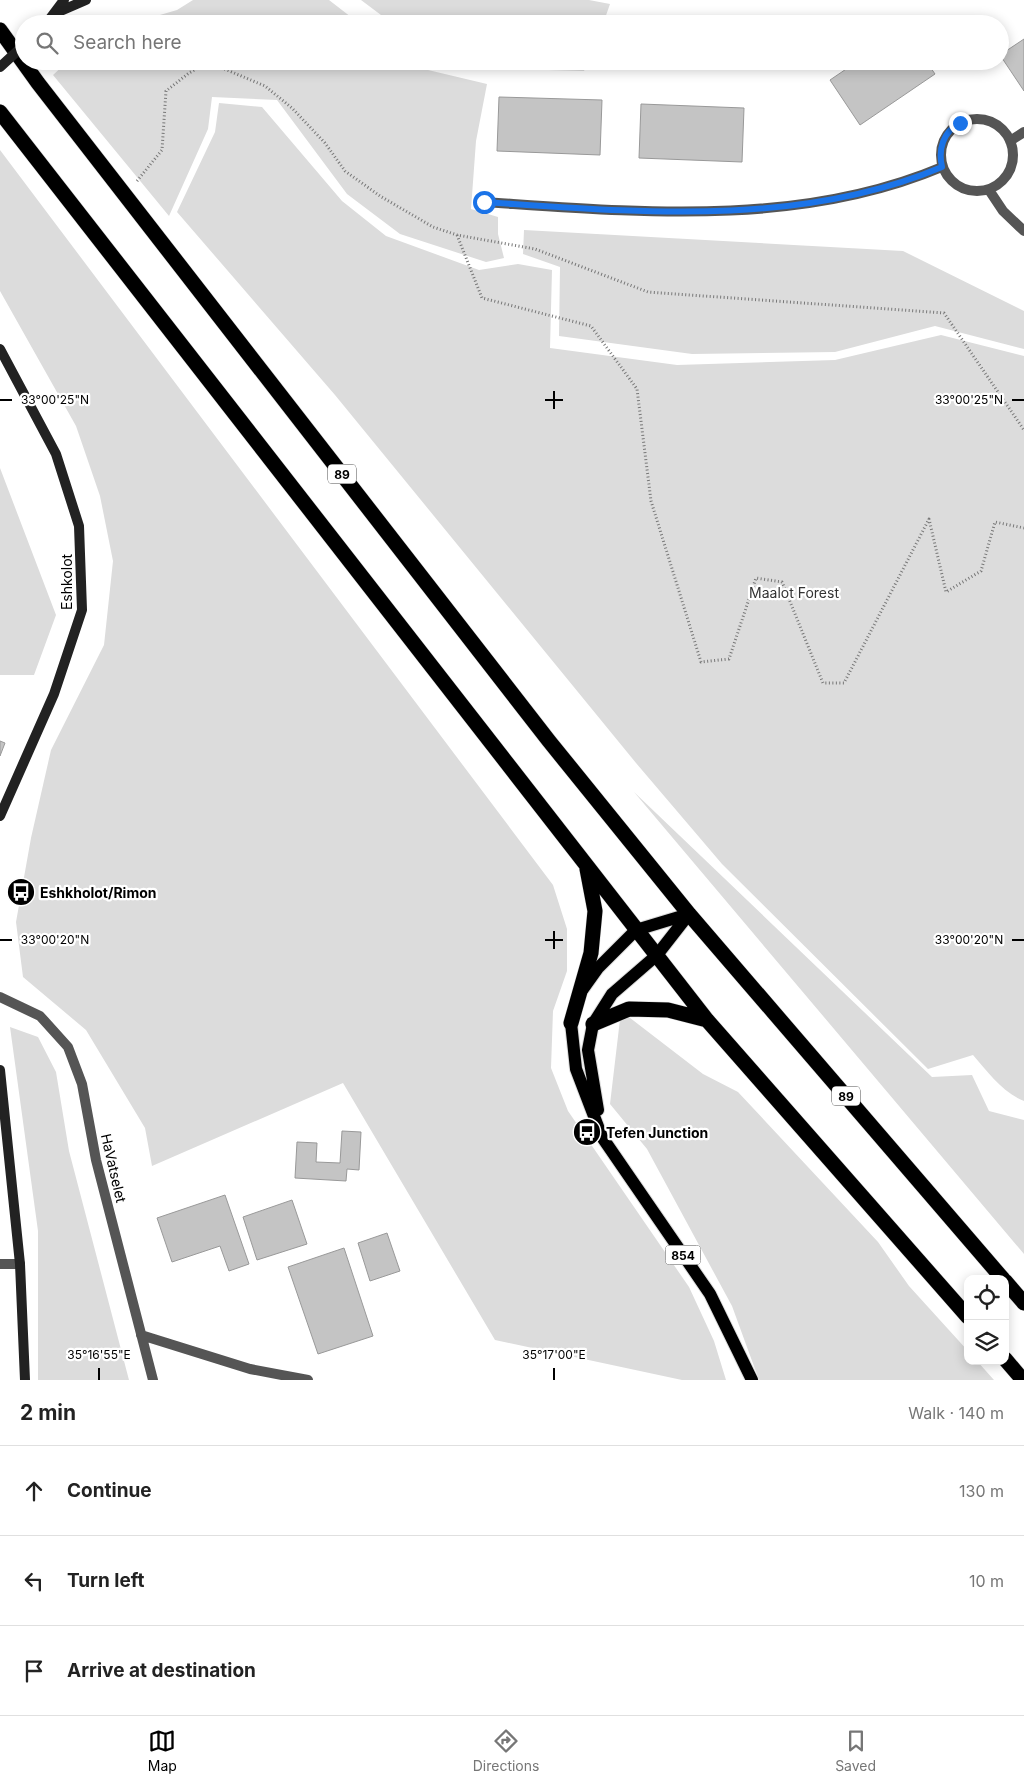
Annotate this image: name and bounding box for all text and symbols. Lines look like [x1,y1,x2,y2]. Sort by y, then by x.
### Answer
search box [15,15,1009,70]
icon: search [33,29,61,57]
text: Search here [73,31,182,54]
route end [949,112,972,135]
route start [473,191,496,214]
text: 33°00'25"N [21,392,89,407]
text: 33°00'25"N [935,392,1003,407]
road number: 89 [328,464,356,484]
street label: Eshkolot [58,553,75,610]
park label: Maalot Forest [749,584,839,601]
bus stop icon: Eshkholot/Rimon [6,877,36,907]
place label: Eshkholot/Rimon [40,884,157,901]
text: 33°00'20"N [21,932,89,947]
text: 33°00'20"N [935,932,1003,947]
road number: 89 [832,1086,860,1106]
bus stop icon: Tefen Junction [572,1117,602,1147]
place label: Tefen Junction [606,1124,708,1141]
street label: HaVatselet [98,1132,130,1205]
road number: 854 [666,1246,700,1264]
map controls [964,1275,1009,1365]
button: locate [964,1275,1009,1320]
button: layers [964,1320,1009,1365]
text: 35°16'55"E [67,1347,131,1362]
text: 35°17'00"E [522,1347,586,1362]
text: 2 min [20,1400,76,1425]
text: Walk · 140 m [908,1403,1004,1423]
icon: ahead [20,1477,48,1505]
text: Continue [67,1479,152,1502]
text: 130 m [959,1481,1004,1501]
icon: left [20,1567,48,1595]
text: Turn left [67,1569,145,1592]
text: 10 m [969,1571,1004,1591]
icon: arrive [20,1657,48,1685]
text: Arrive at destination [67,1659,256,1682]
tab: Map [148,1727,177,1774]
tab: Directions [473,1727,539,1774]
tab: Saved [835,1727,876,1774]

